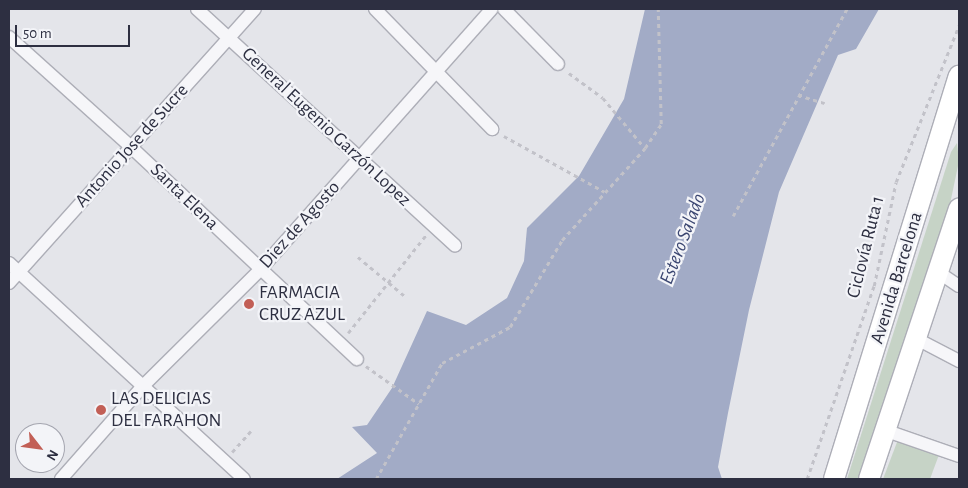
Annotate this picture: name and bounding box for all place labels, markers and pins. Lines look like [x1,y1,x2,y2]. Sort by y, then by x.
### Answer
place label: FARMACIA CRUZ AZUL [259,282,345,326]
marker: FARMACIA CRUZ AZUL [243,298,255,310]
place label: LAS DELICIAS DEL FARAHON [111,388,221,432]
marker: LAS DELICIAS DEL FARAHON [95,404,107,416]

